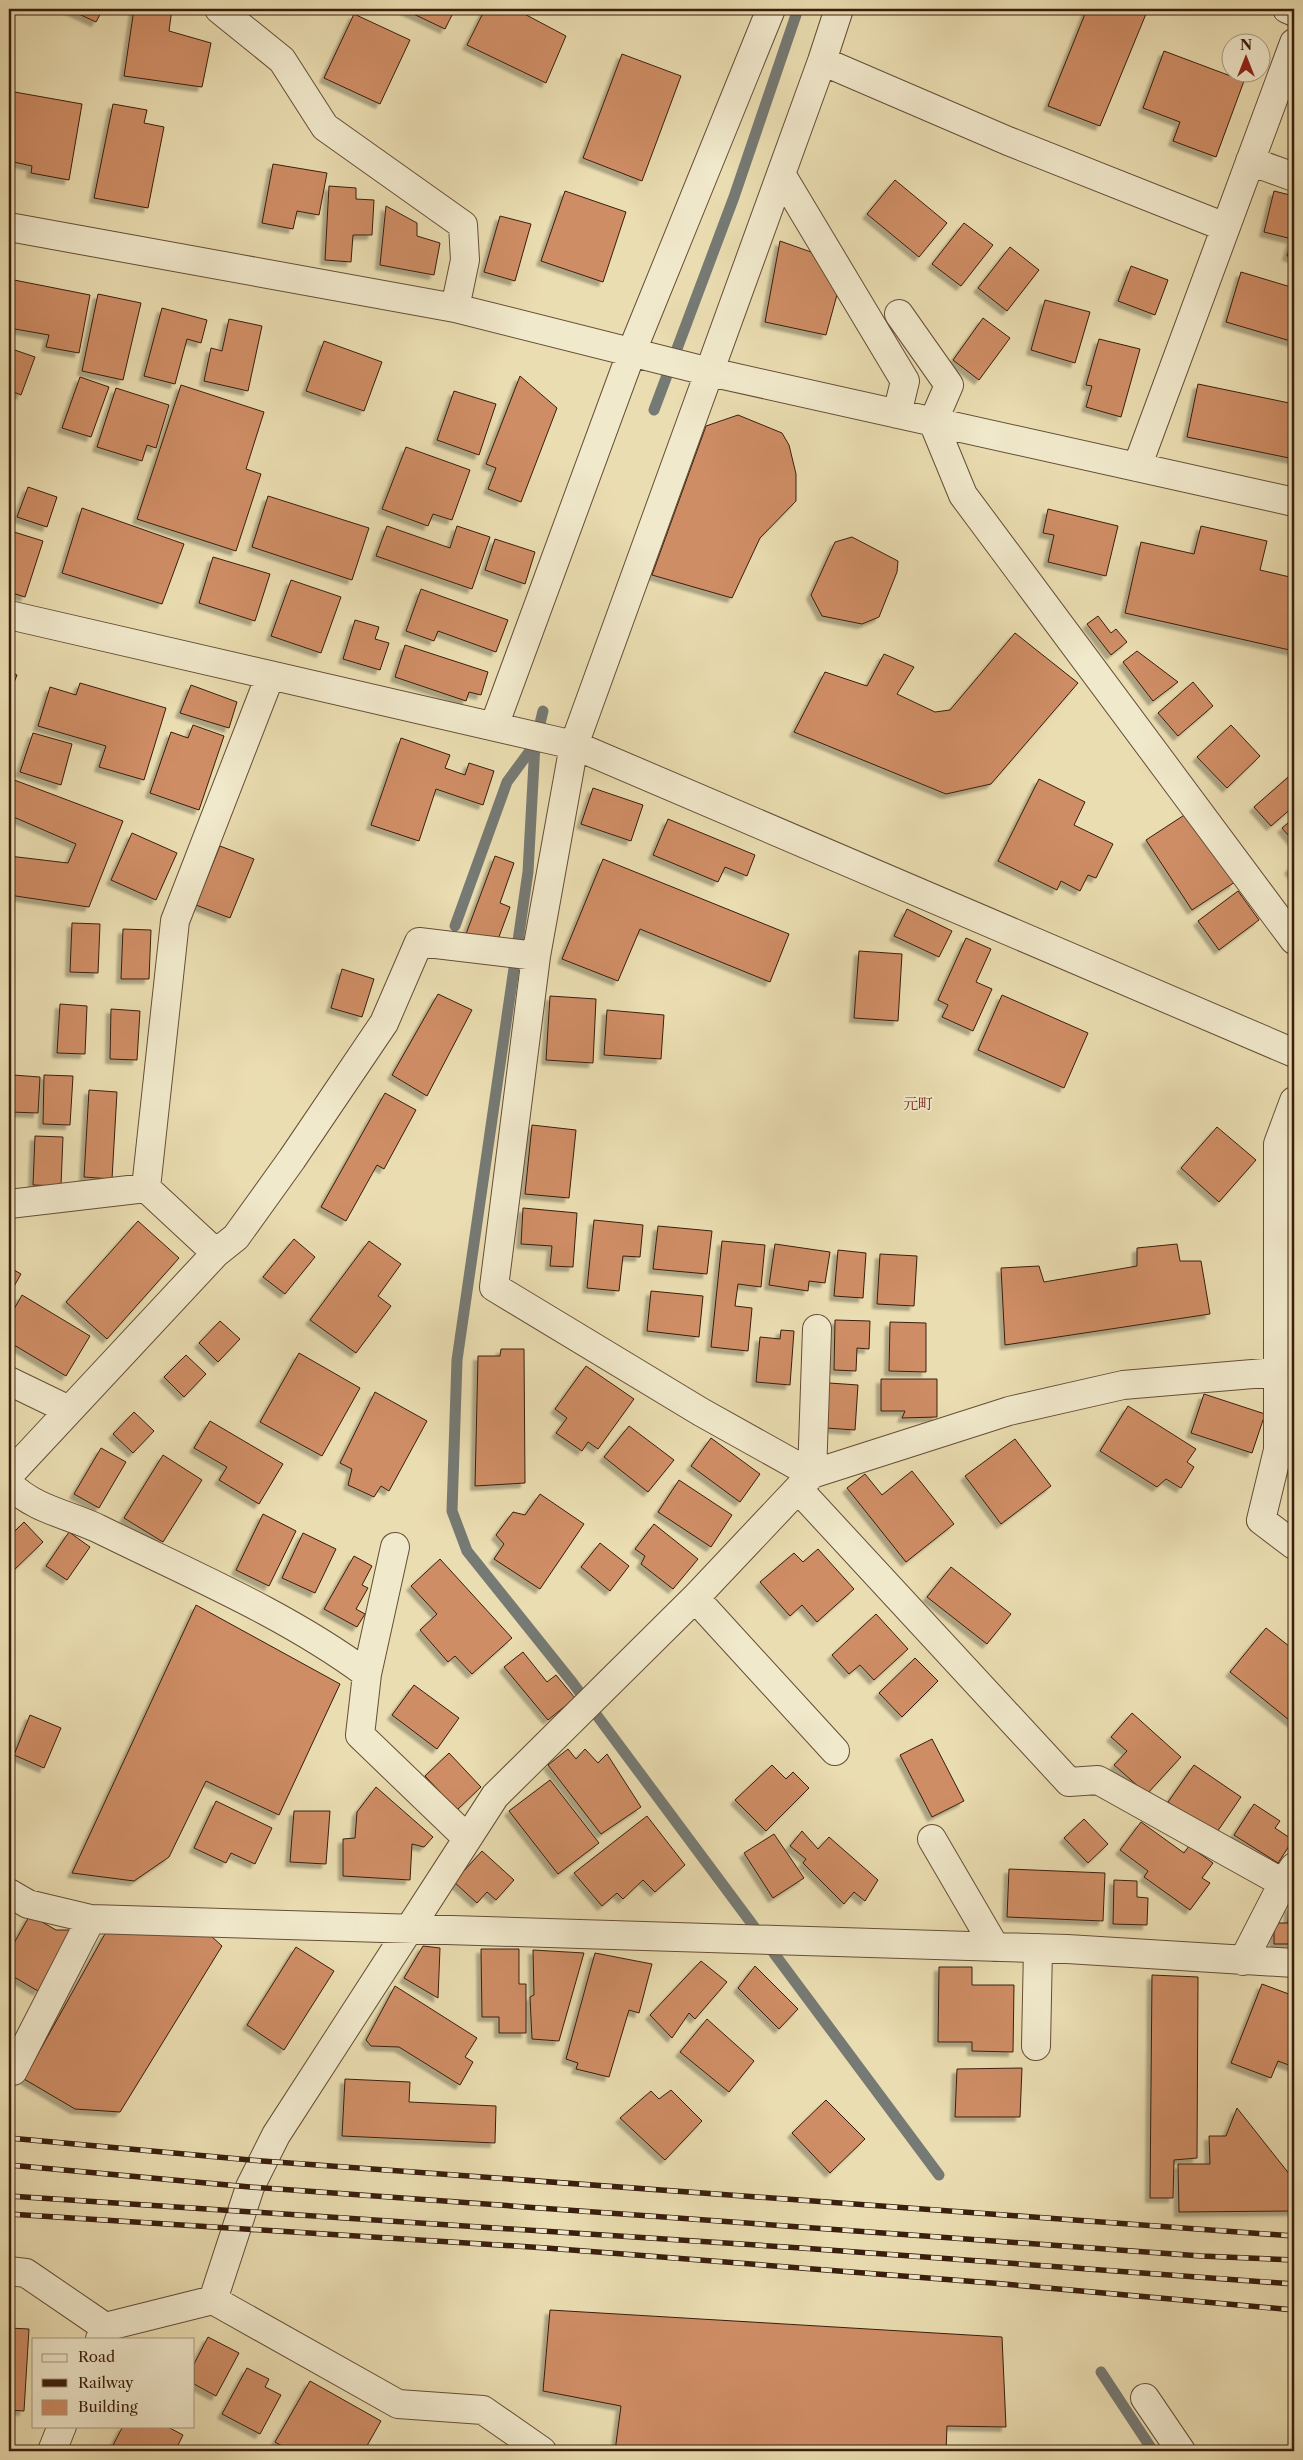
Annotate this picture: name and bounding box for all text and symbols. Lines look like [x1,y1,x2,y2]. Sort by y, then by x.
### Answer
north arrow [1220,32,1270,82]
text: N [1240,36,1252,54]
district label: 元町 [903,1094,933,1113]
legend [32,2338,195,2428]
text: Road [78,2347,115,2366]
text: Railway [78,2373,134,2392]
text: Building [78,2397,138,2416]

